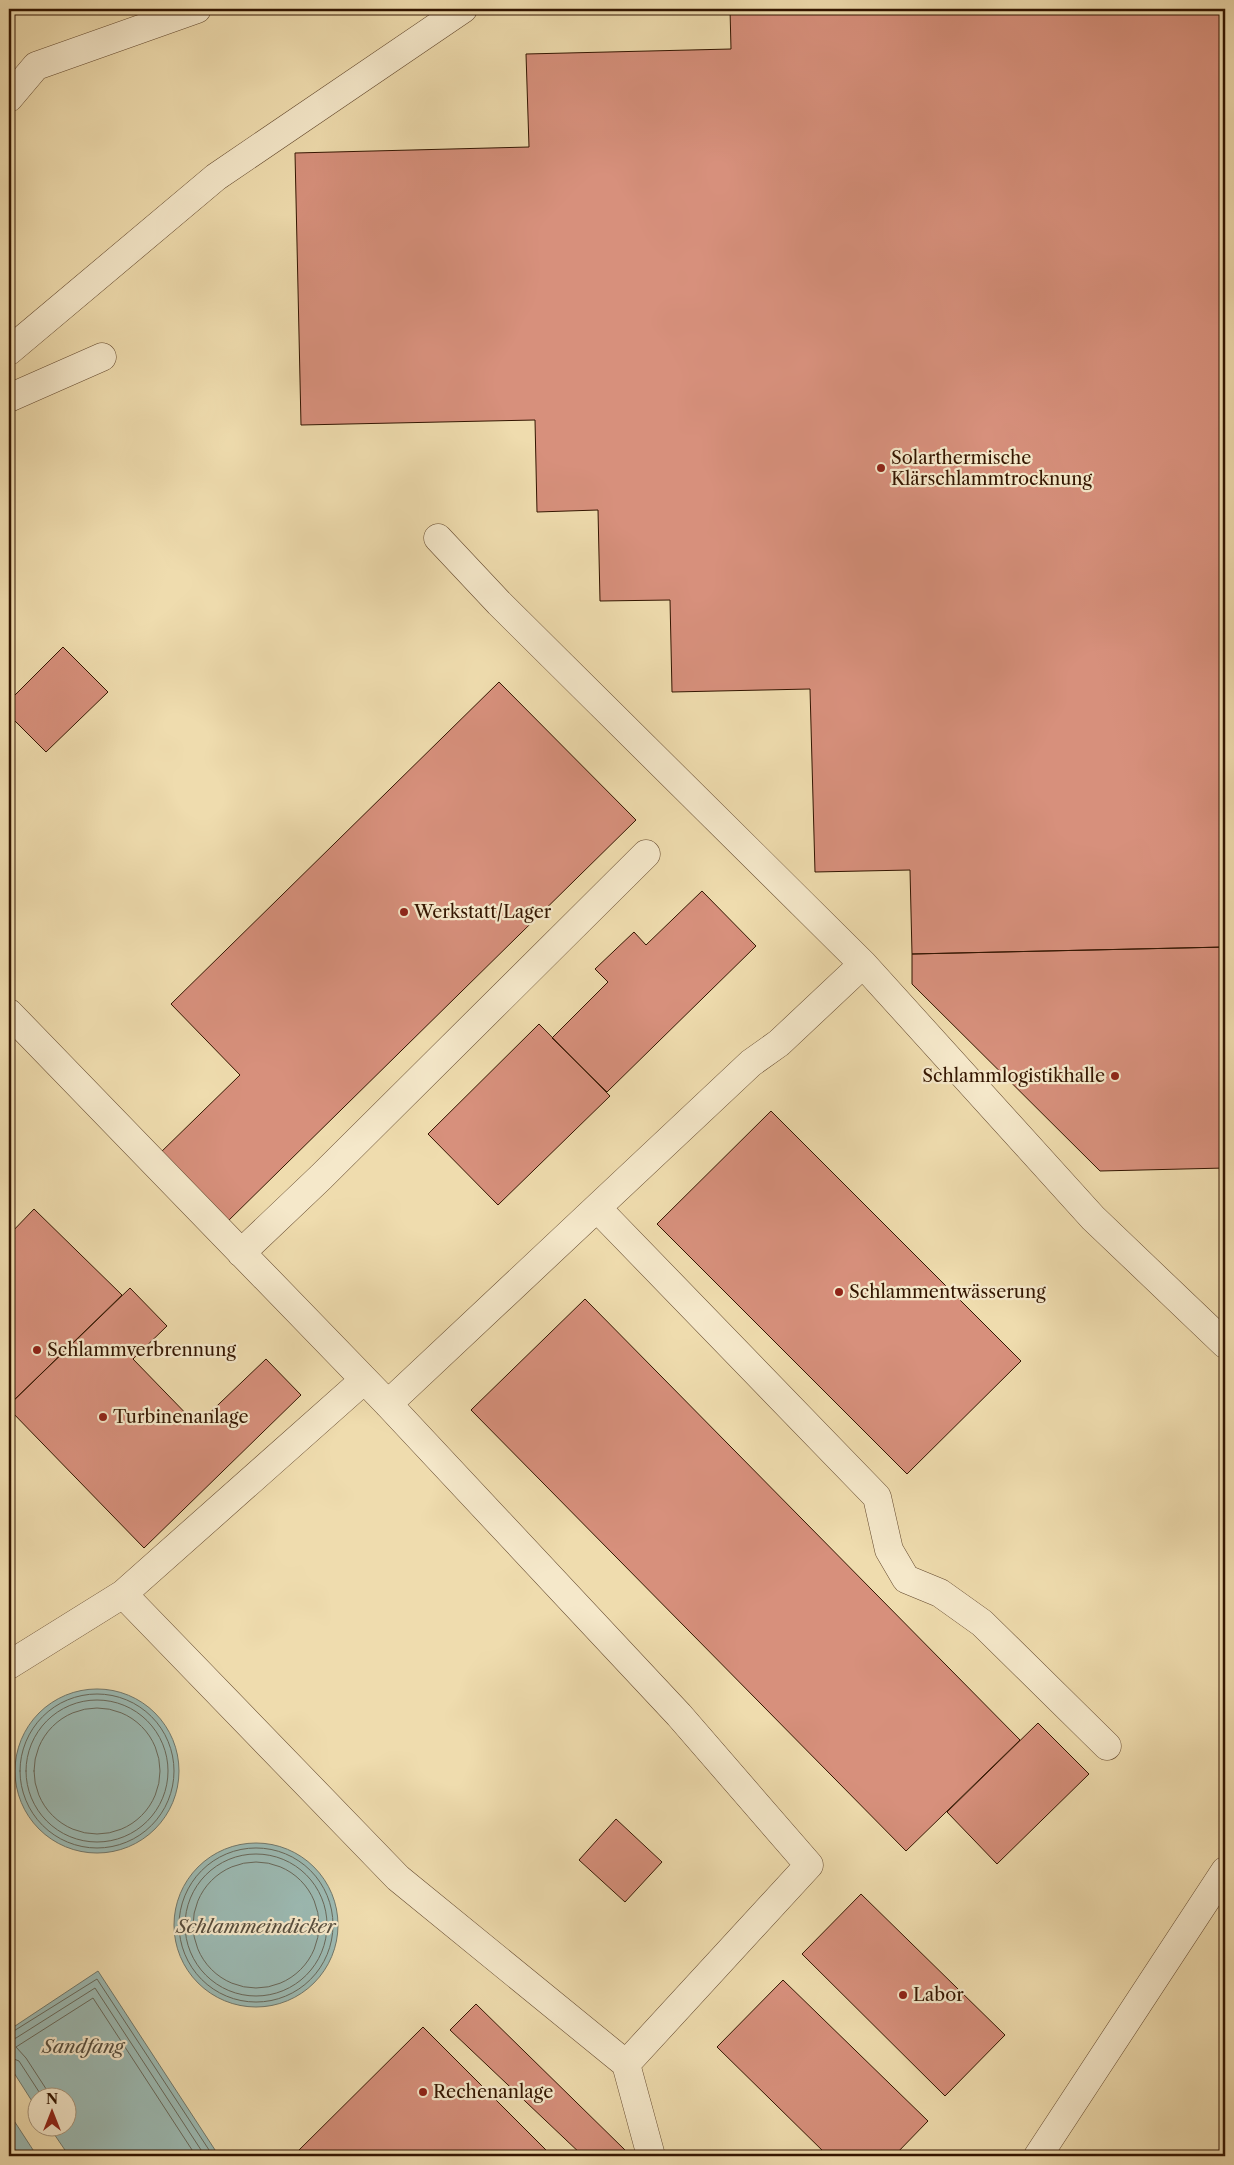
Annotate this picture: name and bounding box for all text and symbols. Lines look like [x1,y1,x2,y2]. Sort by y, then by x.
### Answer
place label: Solarthermische Klärschlammtrocknung [891,447,1093,490]
marker: Solarthermische Klärschlammtrocknung [875,462,887,474]
place label: Werkstatt/Lager [413,901,552,923]
marker: Werkstatt/Lager [398,906,410,918]
place label: Schlammlogistikhalle [922,1065,1105,1087]
marker: Schlammlogistikhalle [1109,1070,1121,1082]
place label: Schlammentwässerung [849,1281,1046,1303]
marker: Schlammentwässerung [833,1286,845,1298]
place label: Schlammverbrennung [47,1339,236,1361]
marker: Schlammverbrennung [31,1344,43,1356]
place label: Turbinenanlage [113,1406,249,1428]
marker: Turbinenanlage [97,1411,109,1423]
water label: Schlammeindicker [175,1915,337,1938]
place label: Labor [913,1984,964,2006]
marker: Labor [897,1989,909,2001]
water label: Sandfang [41,2035,126,2058]
place label: Rechenanlage [433,2081,553,2103]
marker: Rechenanlage [417,2086,429,2098]
north arrow [28,2088,78,2138]
text: N [46,2090,58,2108]

